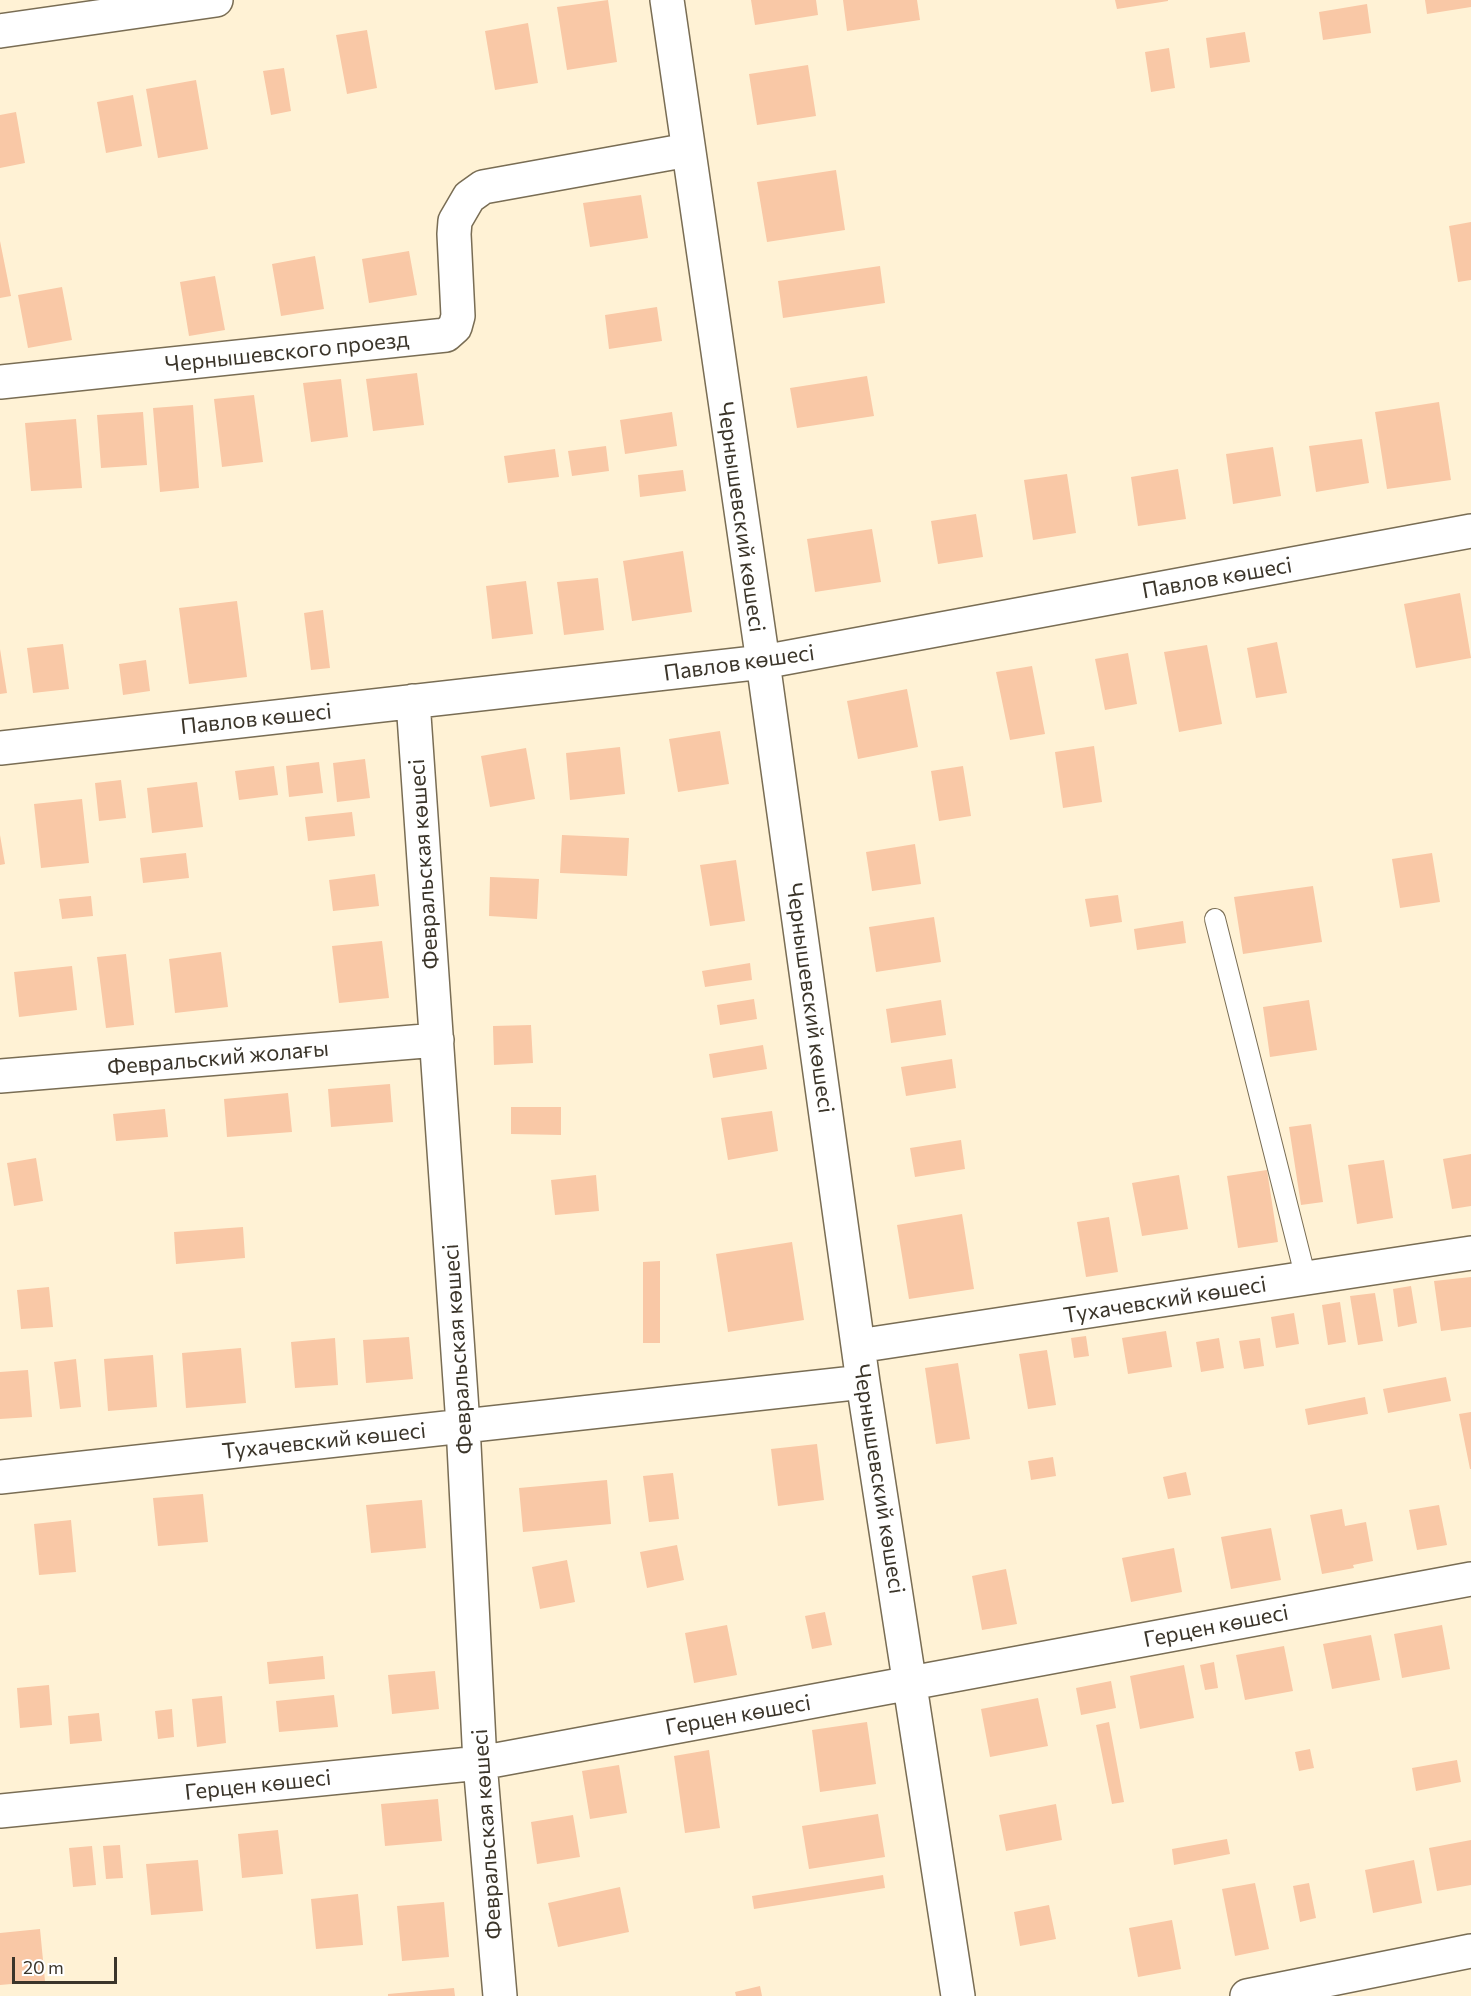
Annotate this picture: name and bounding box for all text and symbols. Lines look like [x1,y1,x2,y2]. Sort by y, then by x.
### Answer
street label: Чернышевского проезд [164,326,410,378]
street label: Чернышевский көшесі [712,400,770,634]
street label: Павлов көшесі [1140,552,1294,604]
street label: Павлов көшесі [662,639,816,687]
street label: Павлов көшесі [179,698,333,740]
street label: Февральская көшесі [403,758,445,970]
street label: Чернышевский көшесі [781,881,839,1115]
street label: Февральский жолағы [106,1035,330,1081]
street label: Февральская көшесі [437,1243,479,1455]
street label: Тухачевский көшесі [1062,1271,1268,1329]
street label: Чернышевский көшесі [848,1362,910,1596]
street label: Тухачевский көшесі [221,1417,427,1465]
street label: Герцен көшесі [1141,1599,1291,1653]
street label: Герцен көшесі [663,1689,813,1741]
street label: Февральская көшесі [466,1728,508,1940]
street label: Герцен көшесі [183,1764,333,1806]
scale bar [15,1945,120,1983]
text: 20 m [23,1956,64,1978]

